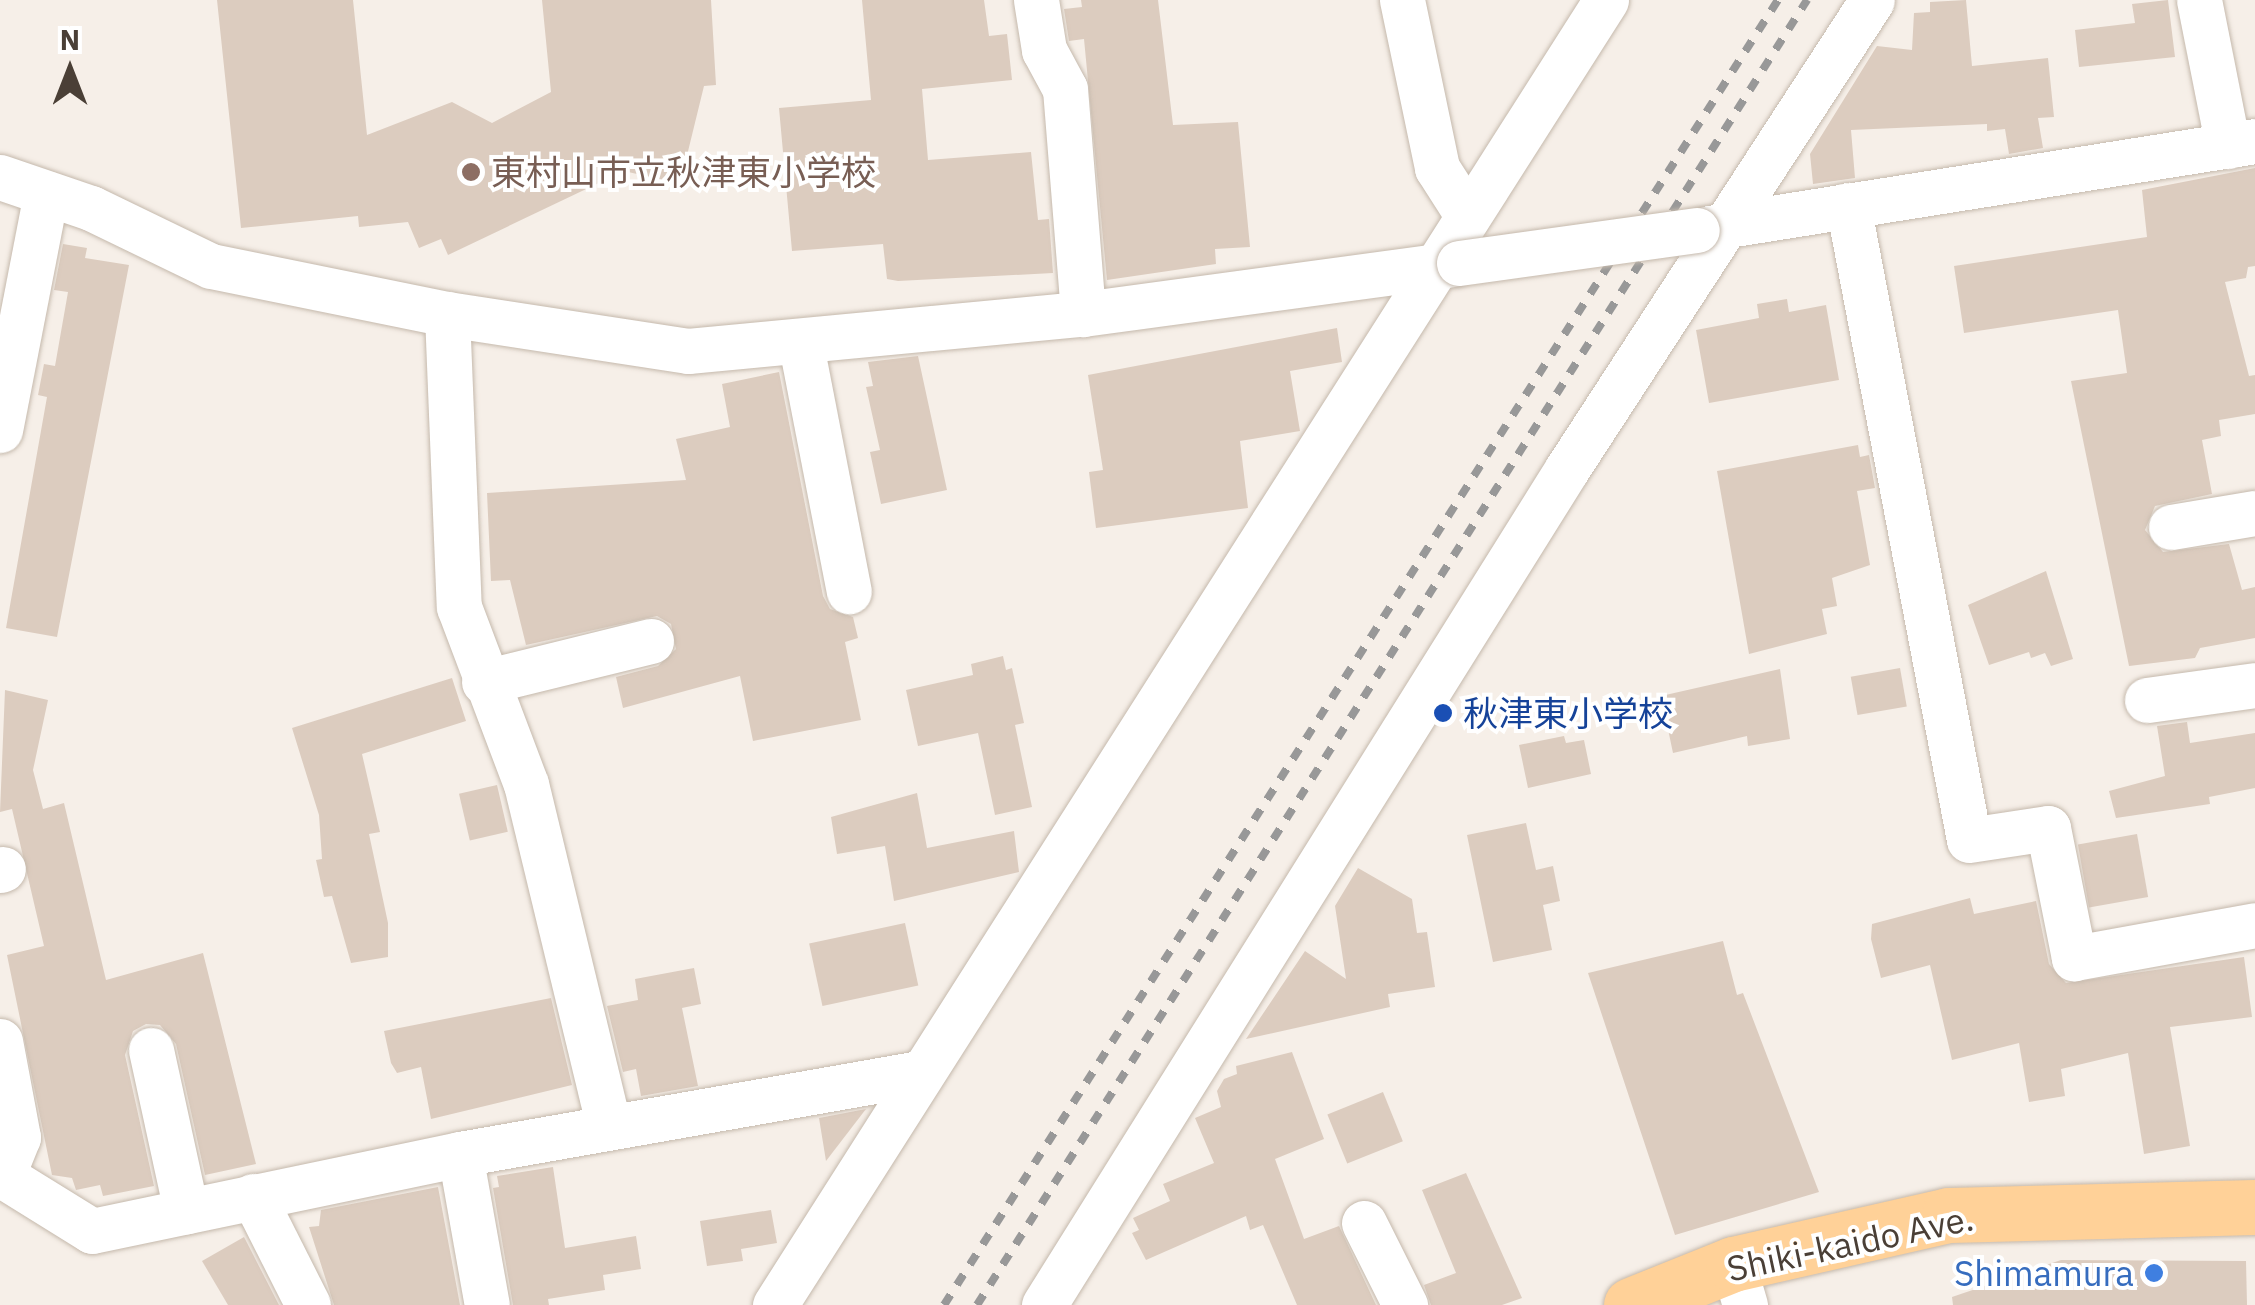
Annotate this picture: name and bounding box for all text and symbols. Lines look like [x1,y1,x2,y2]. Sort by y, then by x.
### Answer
north arrow [20,20,120,120]
text: N [60,21,80,58]
place label: 東村山市立秋津東小学校 [491,151,876,193]
marker: 東村山市立秋津東小学校 [460,161,482,183]
place label: 秋津東小学校 [1463,692,1673,734]
marker: 秋津東小学校 [1432,702,1454,724]
street label: Shiki-kaido Ave. [1723,1196,1977,1290]
place label: Shimamura [1954,1252,2134,1294]
marker: Shimamura [2143,1262,2165,1284]

